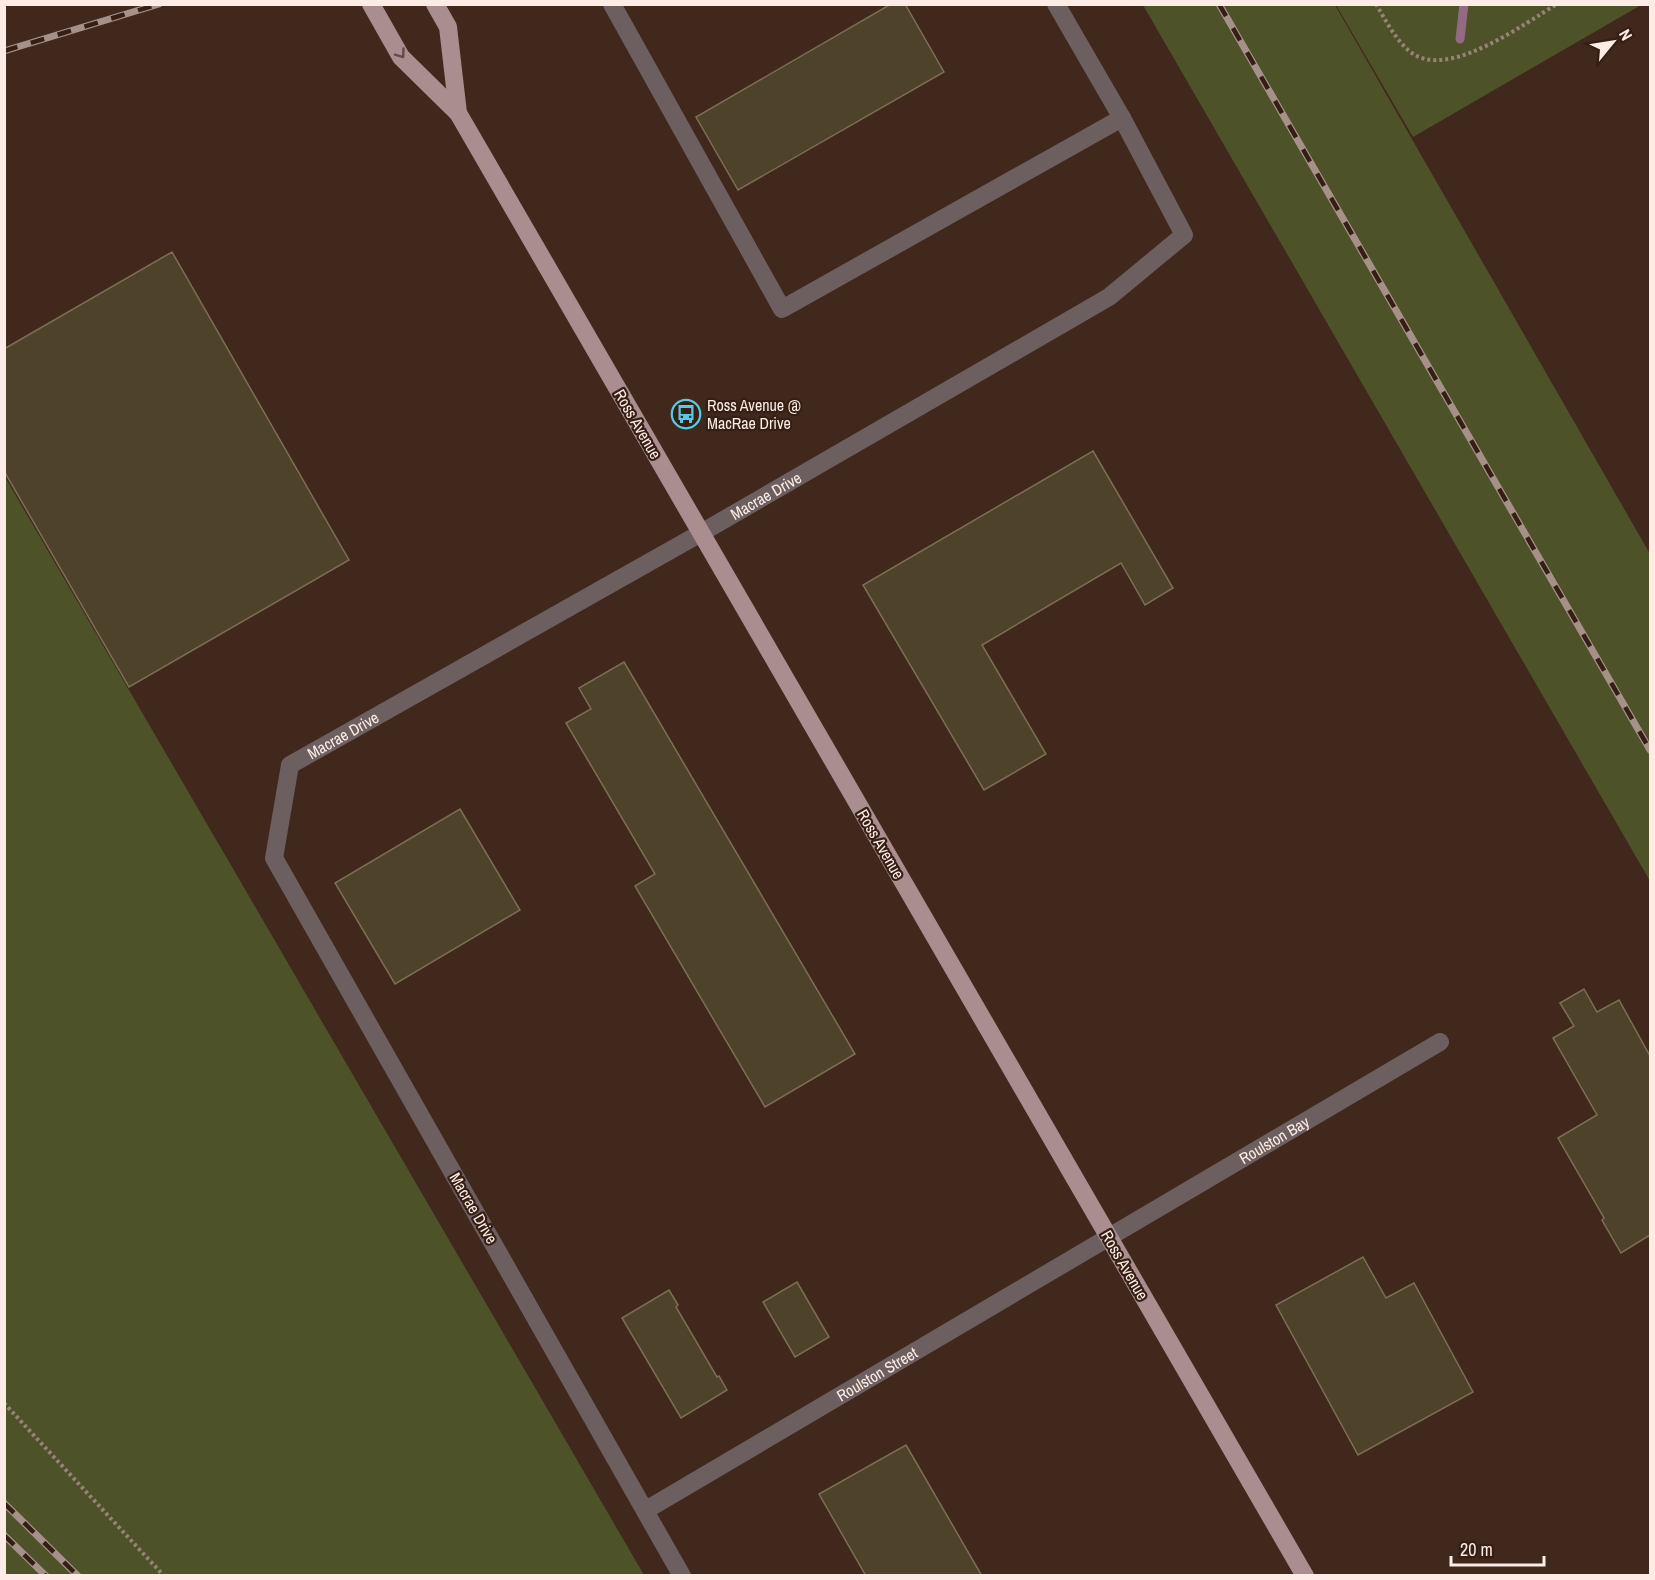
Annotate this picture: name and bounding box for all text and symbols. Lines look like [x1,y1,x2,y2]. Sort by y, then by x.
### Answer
north arrow [1583,12,1643,72]
text: N [1614,25,1638,44]
one-way arrow [394,48,405,59]
street label: Ross Avenue [609,385,667,463]
place label: Ross Avenue @ MacRae Drive [707,394,801,434]
bus stop icon: Ross Avenue @ MacRae Drive [670,398,702,430]
street label: Macrae Drive [726,466,805,525]
street label: Macrae Drive [303,706,383,764]
street label: Ross Avenue [852,805,910,883]
street label: Roulston Bay [1235,1110,1314,1169]
street label: Macrae Drive [445,1168,503,1248]
street label: Ross Avenue [1096,1226,1154,1304]
street label: Roulston Street [832,1341,922,1406]
scale bar [1451,1529,1544,1567]
text: 20 m [1460,1537,1493,1562]

